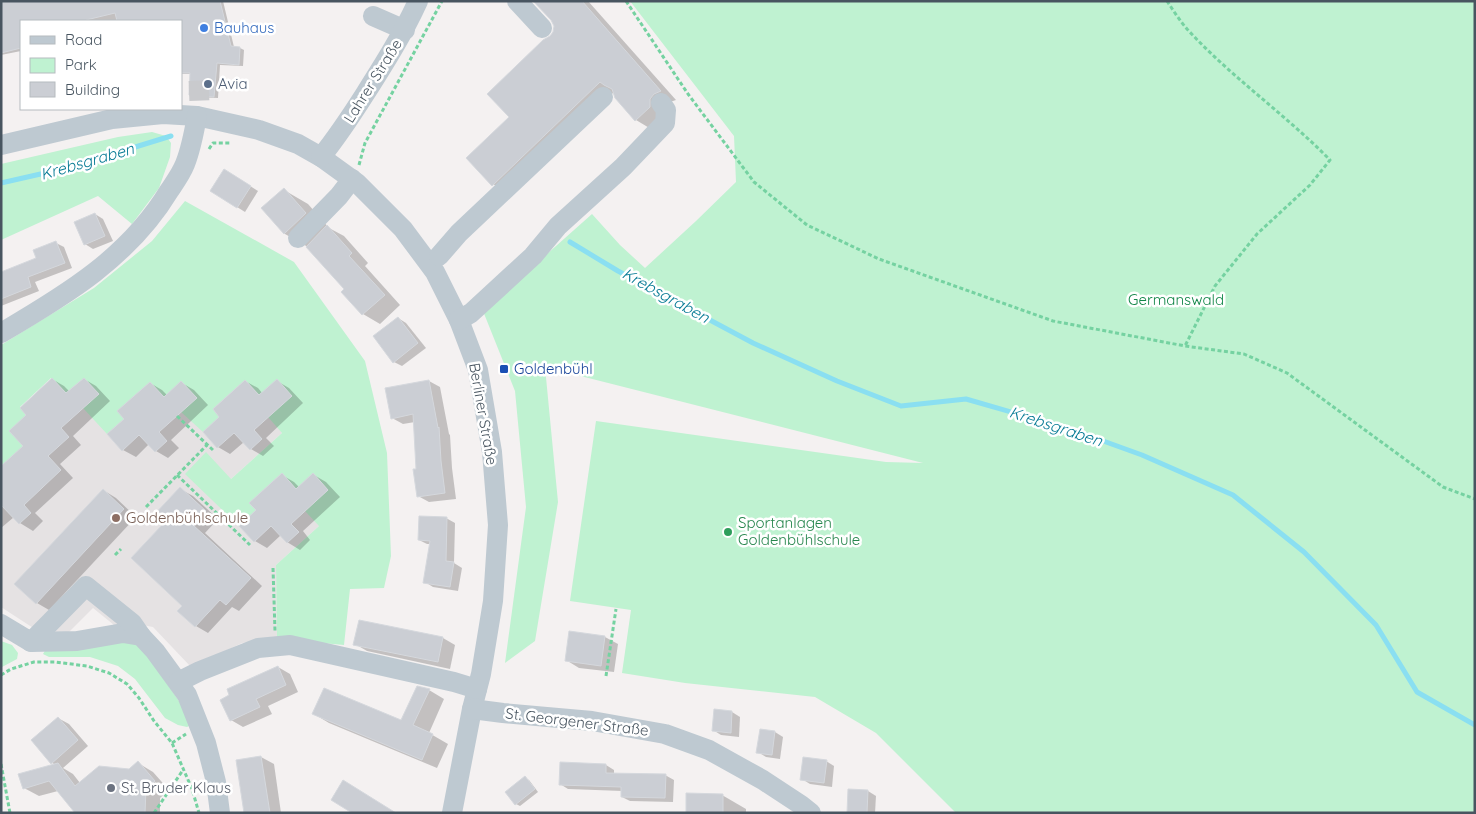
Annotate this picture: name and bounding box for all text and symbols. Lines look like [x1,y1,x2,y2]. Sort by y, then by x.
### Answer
place label: Bauhaus [214,18,274,37]
legend [20,20,182,110]
marker: Bauhaus [198,22,210,34]
text: Road [65,30,102,49]
street label: Lahrer Straße [339,35,406,126]
text: Park [65,55,97,74]
place label: Avia [218,74,248,93]
marker: Avia [202,78,214,90]
text: Building [65,80,120,99]
water label: Krebsgraben [38,138,137,184]
water label: Krebsgraben [619,263,714,327]
park label: Germanswald [1128,290,1224,309]
place label: Goldenbühl [514,359,593,378]
street label: Berliner Straße [465,361,502,467]
marker: Goldenbühl [498,363,510,375]
water label: Krebsgraben [1007,402,1106,451]
place label: Goldenbühlschule [126,508,248,527]
marker: Goldenbühlschule [110,512,122,524]
place label: Sportanlagen Goldenbühlschule [738,513,860,549]
marker: Sportanlagen Goldenbühlschule [722,526,734,538]
street label: St. Georgener Straße [504,703,650,740]
place label: St. Bruder Klaus [121,778,231,797]
marker: St. Bruder Klaus [105,782,117,794]

